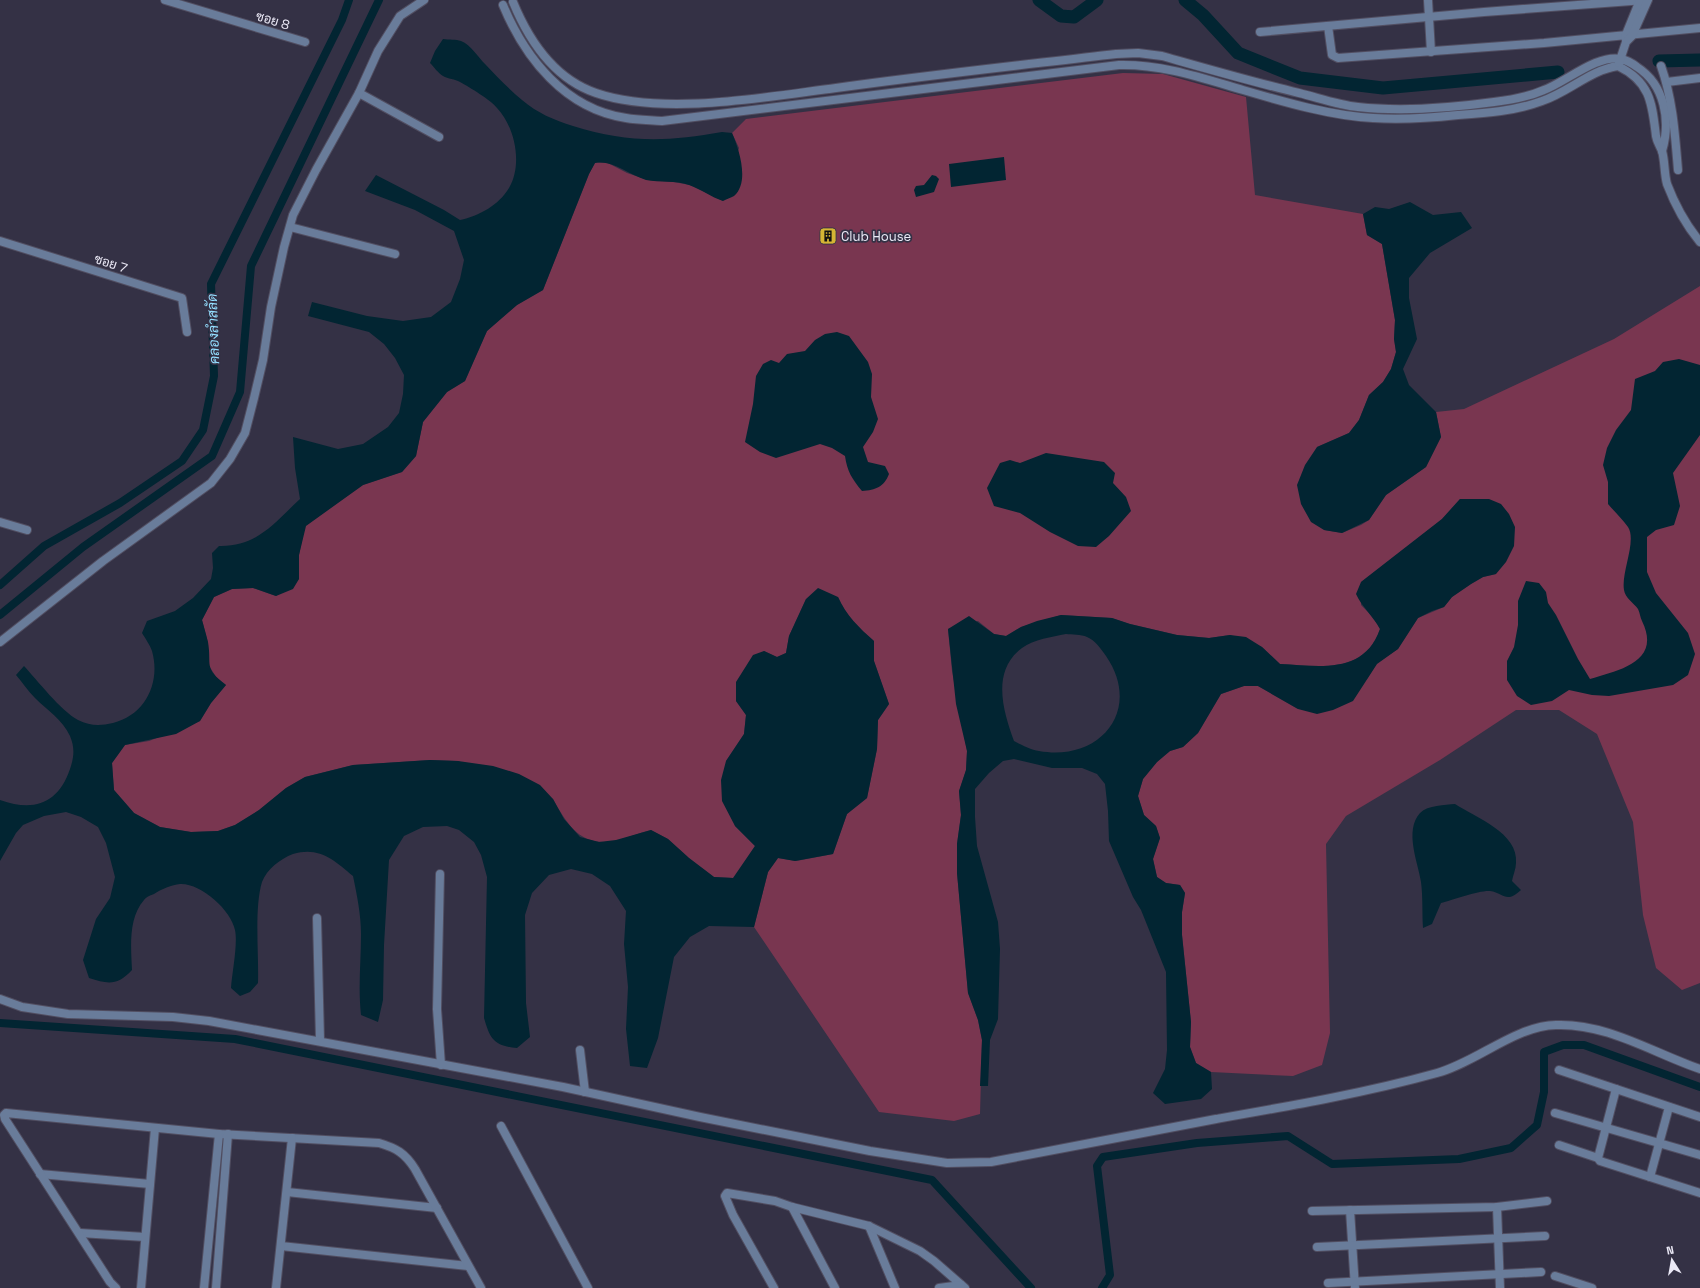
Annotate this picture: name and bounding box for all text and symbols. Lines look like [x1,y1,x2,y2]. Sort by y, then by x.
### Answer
street label: ซอย 8 [254,7,292,34]
building icon: Club House [818,226,838,246]
place label: Club House [841,228,911,245]
street label: ซอย 7 [92,250,130,277]
water label: คลองลำสลัด [203,293,223,365]
north arrow [1652,1240,1692,1280]
text: N [1665,1243,1675,1258]

